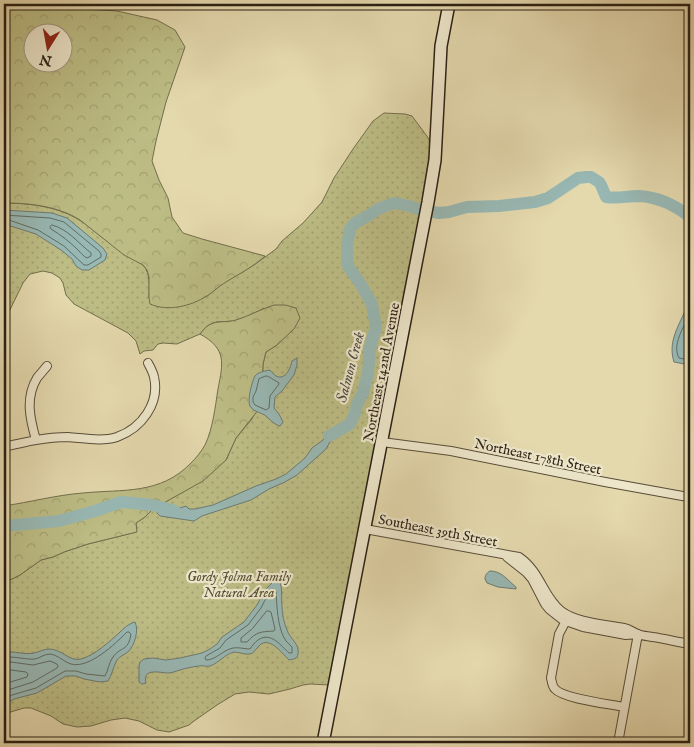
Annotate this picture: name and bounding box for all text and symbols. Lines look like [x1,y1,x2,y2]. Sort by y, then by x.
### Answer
north arrow [22,22,72,72]
text: N [38,50,54,70]
street label: Northeast 142nd Avenue [360,301,404,443]
water label: Salmon Creek [332,330,369,404]
street label: Northeast 178th Street [473,435,603,479]
street label: Southeast 39th Street [377,511,499,551]
park label: Gordy Jolma Family Natural Area [187,568,292,602]

